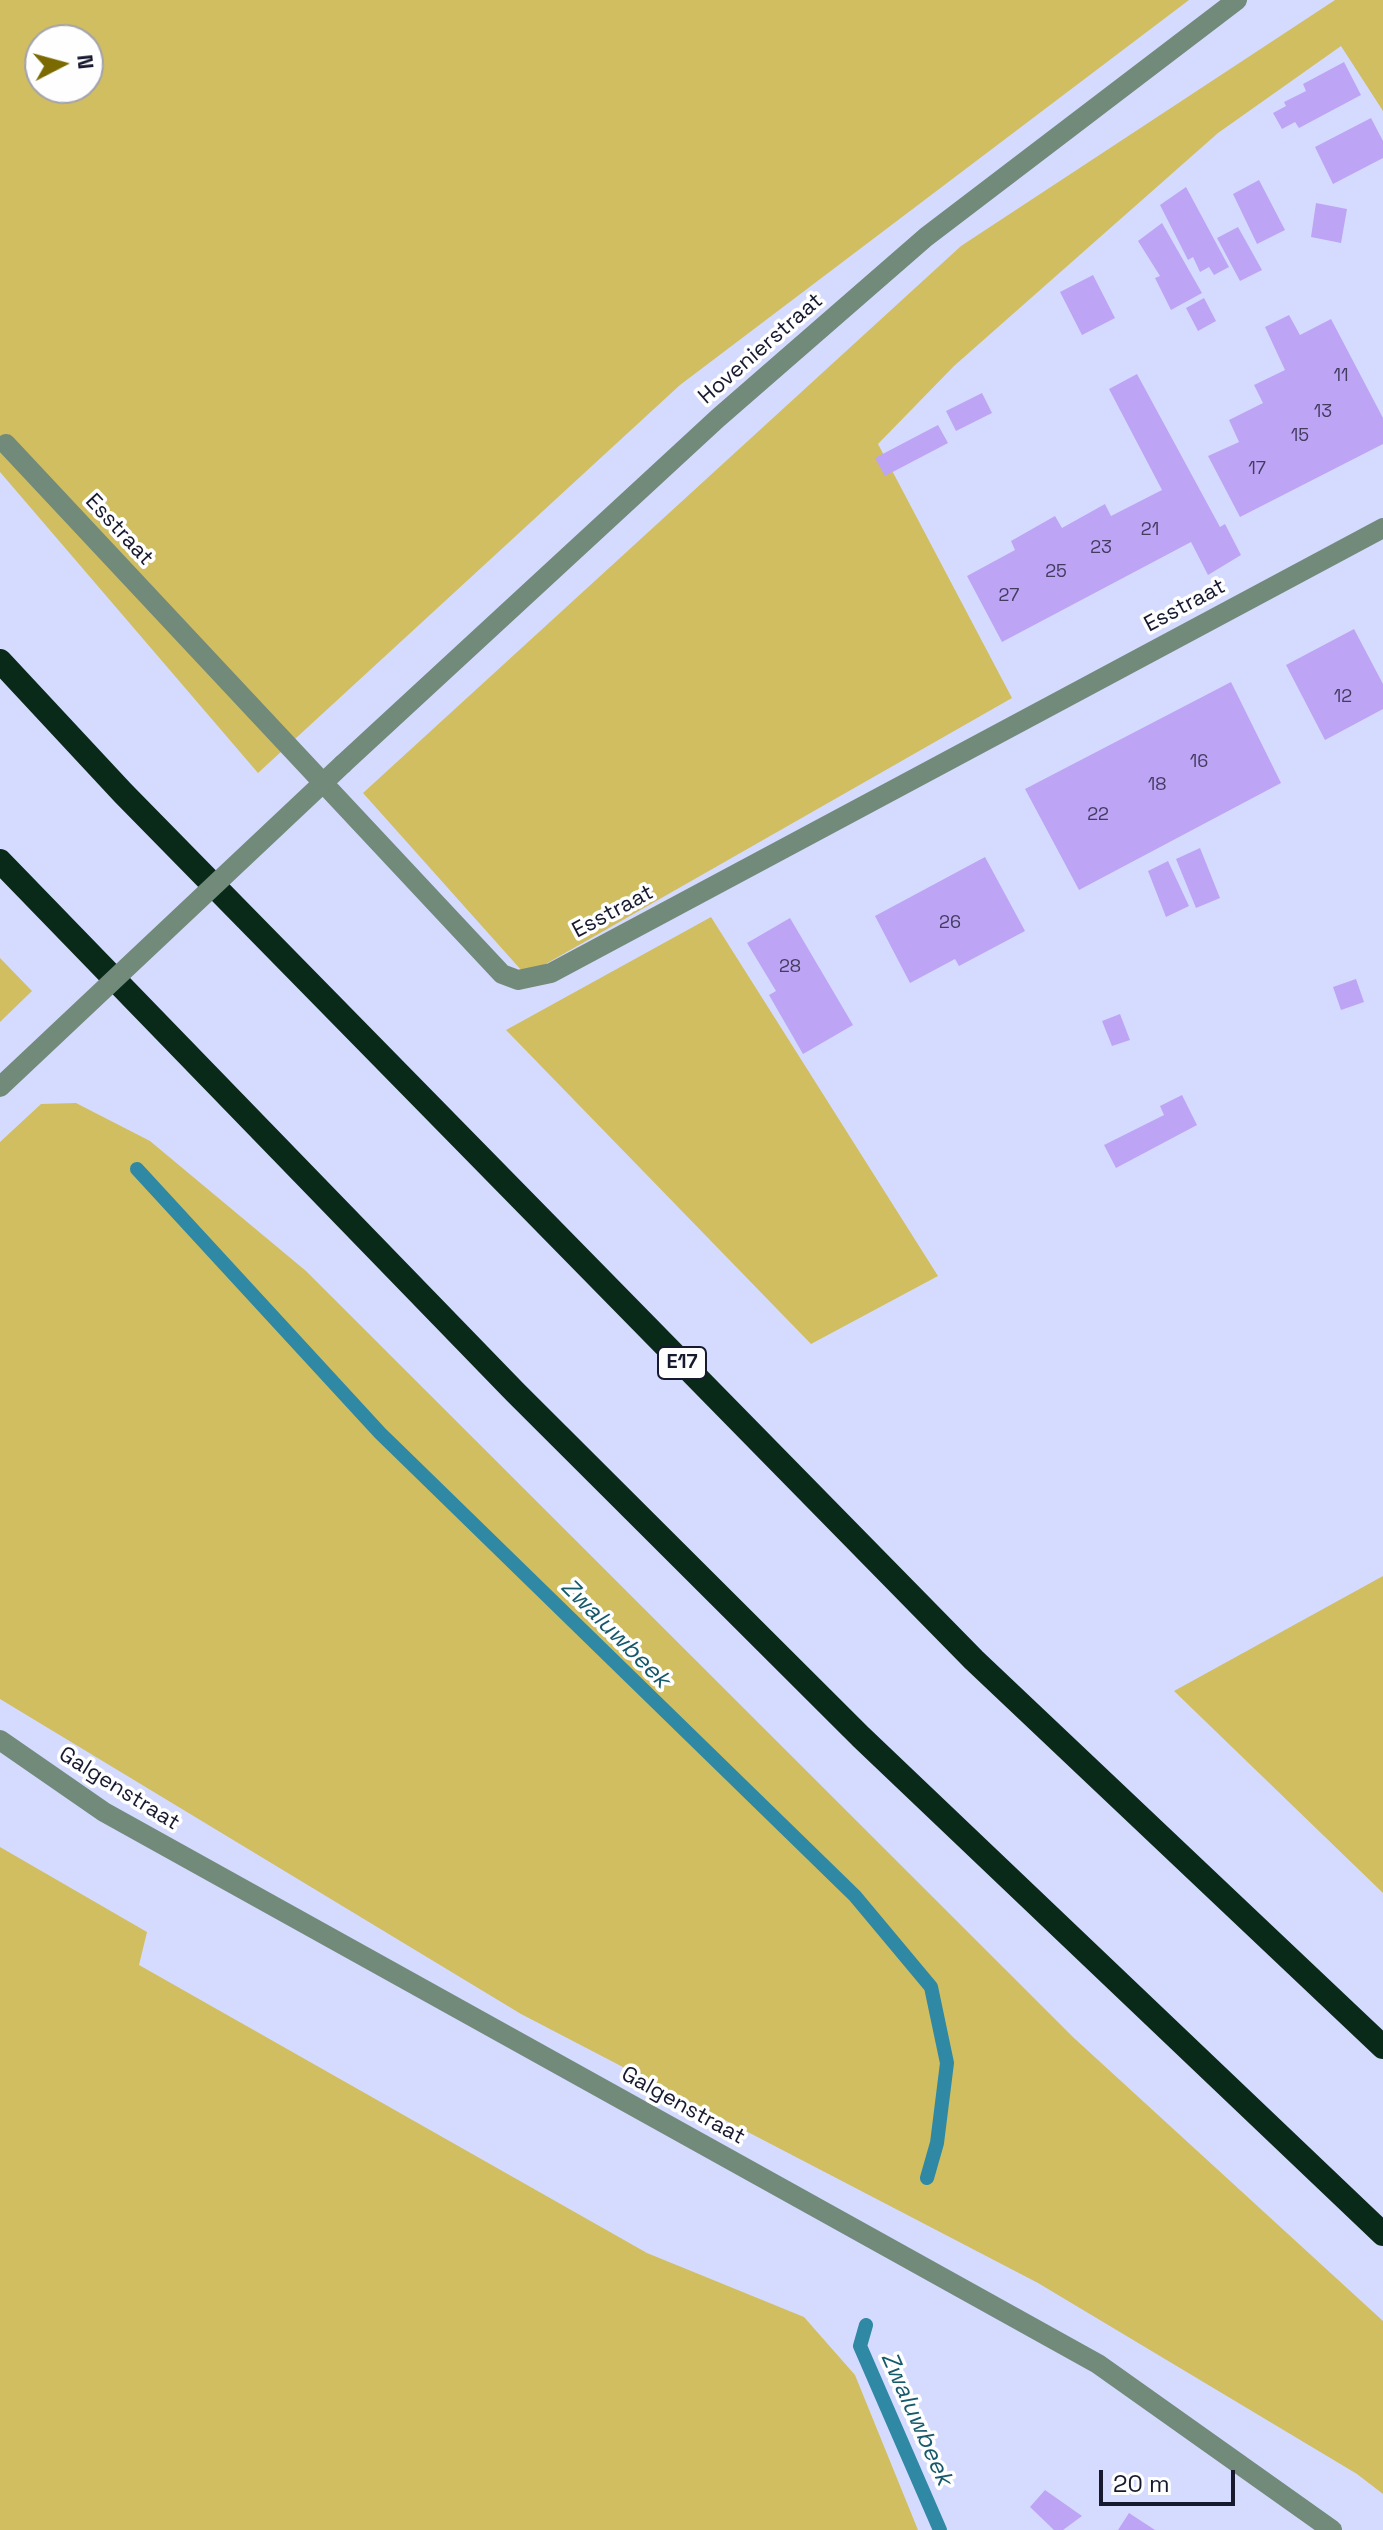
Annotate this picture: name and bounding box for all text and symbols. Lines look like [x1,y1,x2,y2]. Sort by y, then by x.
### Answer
north arrow [24,24,104,104]
text: N [71,53,101,70]
street label: Hovenierstraat [693,288,829,410]
house number: 11 [1333,365,1349,387]
house number: 13 [1314,401,1332,423]
house number: 15 [1291,425,1309,447]
house number: 17 [1248,458,1266,480]
street label: Esstraat [79,489,159,571]
house number: 21 [1141,519,1159,541]
house number: 23 [1090,537,1112,559]
house number: 25 [1045,561,1067,583]
street label: Esstraat [1140,574,1230,638]
house number: 27 [999,585,1019,607]
house number: 12 [1334,686,1352,708]
house number: 16 [1190,751,1208,773]
house number: 18 [1148,774,1166,796]
house number: 22 [1087,804,1109,826]
street label: Esstraat [568,880,658,944]
house number: 26 [939,912,961,934]
house number: 28 [779,956,801,978]
road number: E17 [658,1347,706,1379]
water label: Zwaluwbeek [554,1573,676,1695]
street label: Galgenstraat [54,1741,184,1837]
street label: Galgenstraat [617,2061,749,2151]
water label: Zwaluwbeek [874,2348,958,2490]
scale bar [1103,2454,1239,2504]
text: 20 m [1113,2468,1170,2499]

